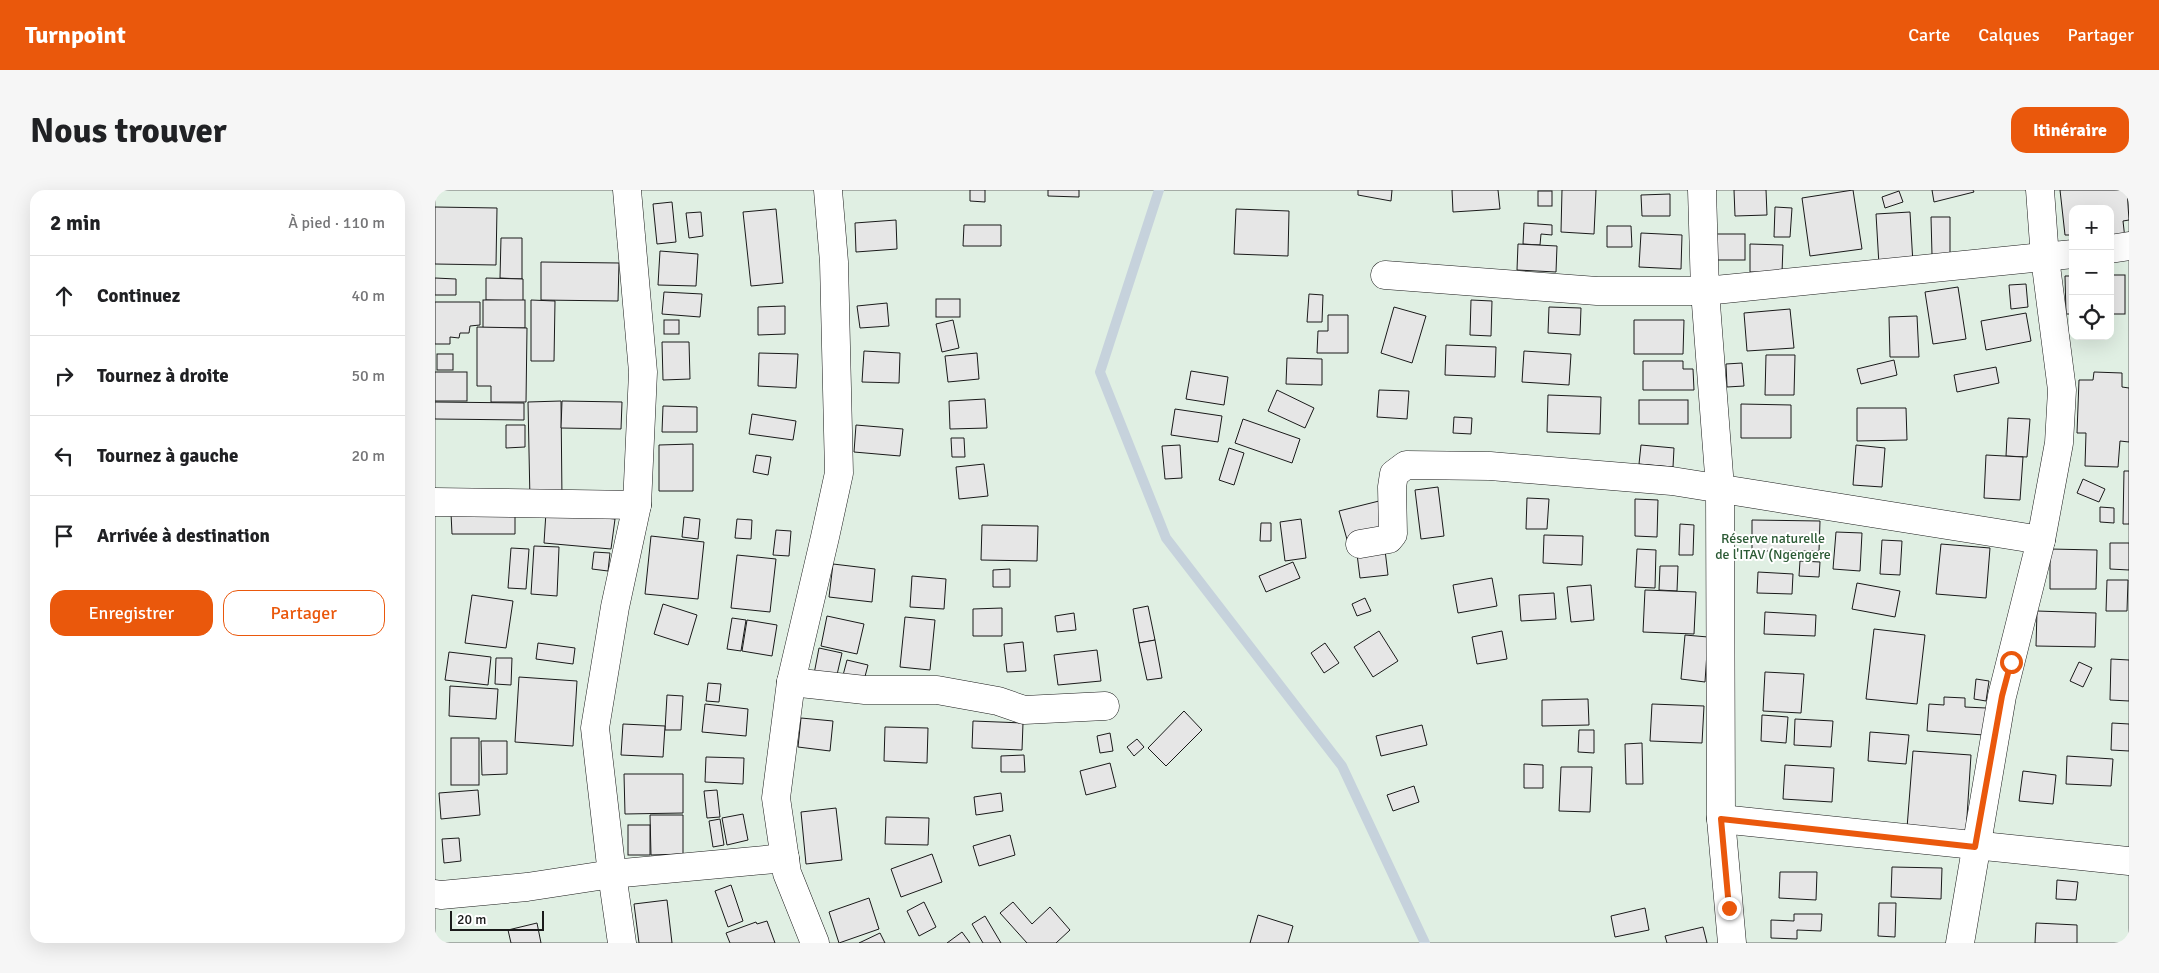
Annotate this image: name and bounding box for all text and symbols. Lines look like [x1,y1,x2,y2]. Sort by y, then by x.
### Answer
text: Turnpoint [25,20,126,50]
text: Carte [1908,24,1950,46]
text: Calques [1978,24,2040,46]
text: Partager [2068,24,2134,46]
button: Itinéraire [2011,107,2129,153]
text: Nous trouver [30,109,227,152]
map controls [2069,205,2114,340]
button: + [2069,205,2114,250]
text: 2 min [50,210,101,236]
text: À pied · 110 m [288,213,385,233]
button: − [2069,250,2114,295]
icon: ahead [50,282,78,310]
text: Continuez [97,284,180,308]
text: 40 m [351,286,385,306]
button: locate [2069,295,2114,340]
icon: right [50,362,78,390]
text: Tournez à droite [97,364,229,388]
text: 50 m [351,366,385,386]
icon: left [50,442,78,470]
text: Tournez à gauche [97,444,238,468]
text: 20 m [351,446,385,466]
icon: arrive [50,522,78,550]
text: Arrivée à destination [97,524,270,548]
park label: Réserve naturelle de l'ITAV (Ngengere [1715,530,1831,563]
button: Enregistrer [50,590,213,636]
button: Partager [223,590,385,636]
route start [2000,651,2023,674]
route end [1718,897,1741,920]
scale bar [450,908,544,931]
text: 20 m [457,911,486,928]

